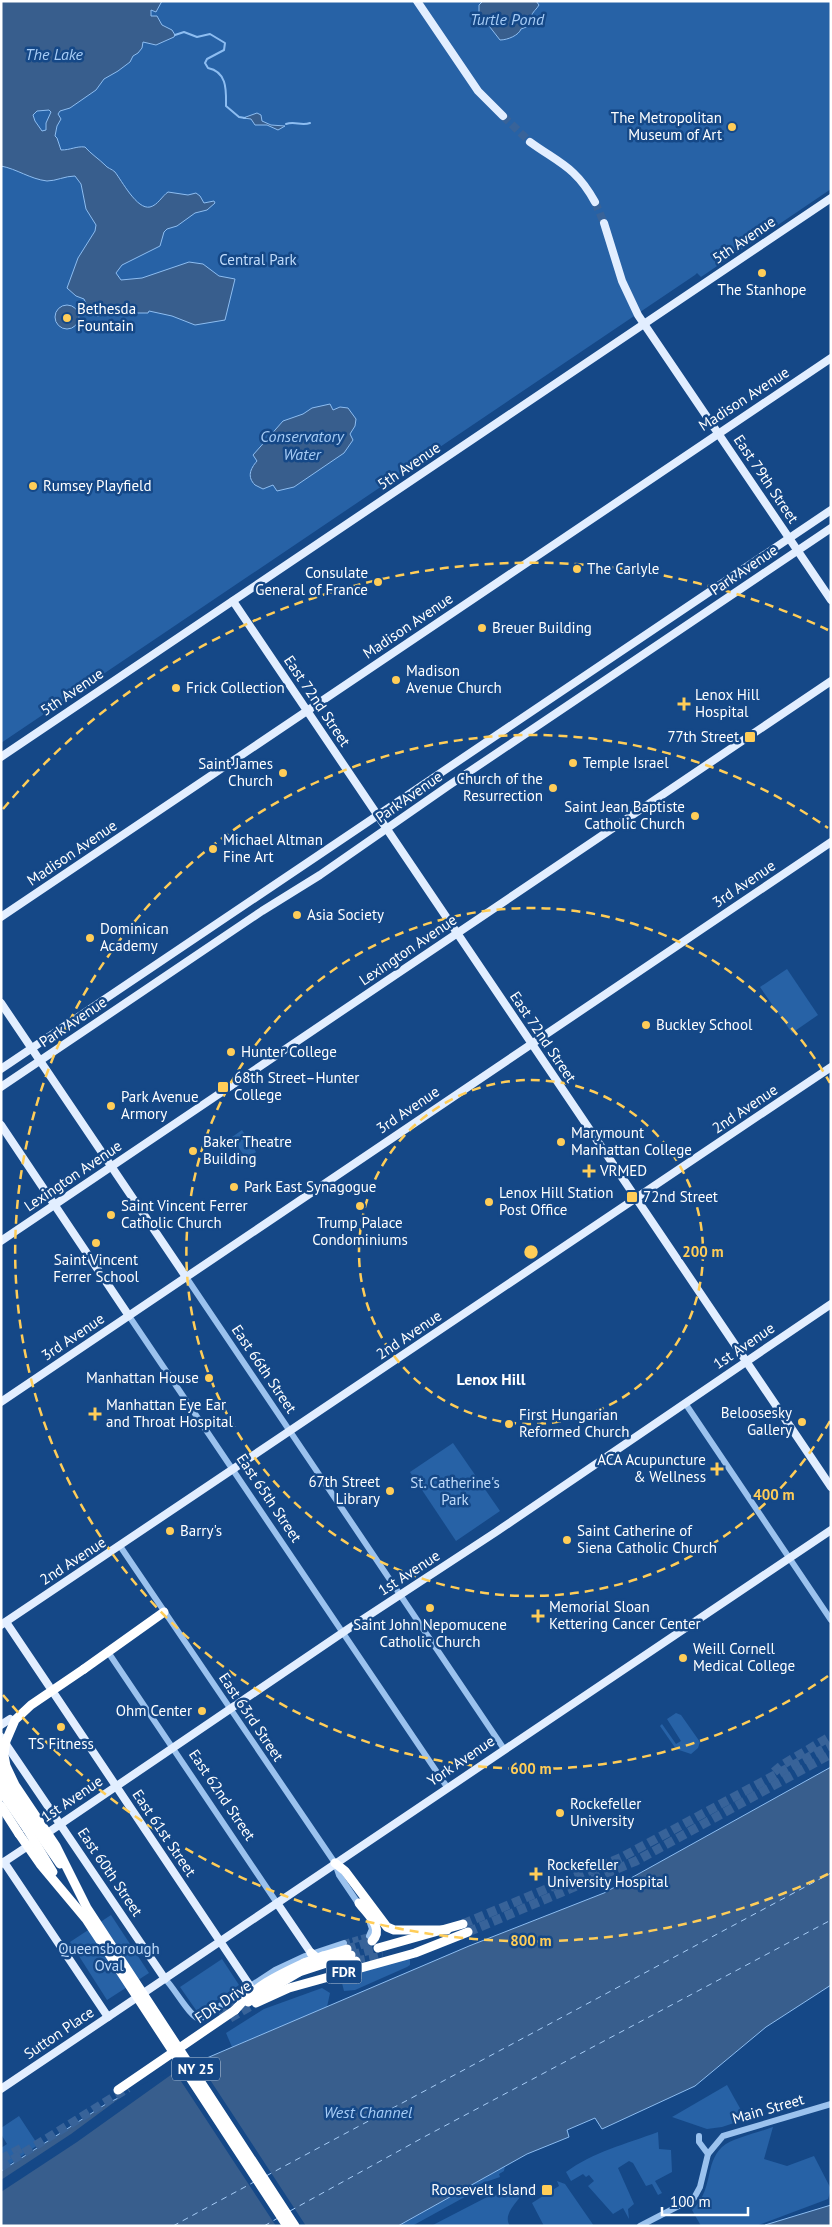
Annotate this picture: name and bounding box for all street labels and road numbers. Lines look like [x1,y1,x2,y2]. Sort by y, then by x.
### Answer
street label: 5th Avenue [709,212,779,268]
street label: Madison Avenue [695,362,793,435]
street label: East 79th Street [730,431,803,527]
street label: 5th Avenue [374,438,444,494]
street label: Park Avenue [706,540,781,599]
street label: Madison Avenue [359,589,456,663]
street label: East 72nd Street [280,652,355,750]
street label: 5th Avenue [37,664,107,720]
street label: Park Avenue [372,767,446,827]
street label: Madison Avenue [23,816,120,890]
street label: 3rd Avenue [709,856,779,912]
street label: Lexington Avenue [355,910,460,989]
street label: East 72nd Street [506,988,581,1086]
street label: Park Avenue [35,992,110,1051]
street label: 2nd Avenue [708,1080,781,1137]
street label: 3rd Avenue [373,1082,443,1138]
street label: Lexington Avenue [20,1136,125,1215]
street label: 2nd Avenue [372,1306,445,1363]
street label: 3rd Avenue [38,1309,108,1365]
street label: 1st Avenue [709,1318,778,1373]
street label: East 66th Street [228,1321,301,1417]
street label: East 65th Street [233,1450,306,1546]
street label: 2nd Avenue [36,1532,109,1589]
street label: 1st Avenue [374,1546,443,1600]
street label: East 63rd Street [215,1669,288,1765]
street label: York Avenue [423,1731,498,1790]
street label: East 62nd Street [185,1746,260,1844]
street label: 1st Avenue [37,1771,106,1826]
street label: East 61st Street [128,1786,201,1880]
street label: East 60th Street [74,1824,147,1920]
road number: FDR [326,1960,362,1984]
street label: FDR Drive [191,1976,255,2027]
street label: Sutton Place [20,2002,97,2063]
road number: NY 25 [172,2058,220,2080]
street label: Main Street [730,2089,806,2128]

